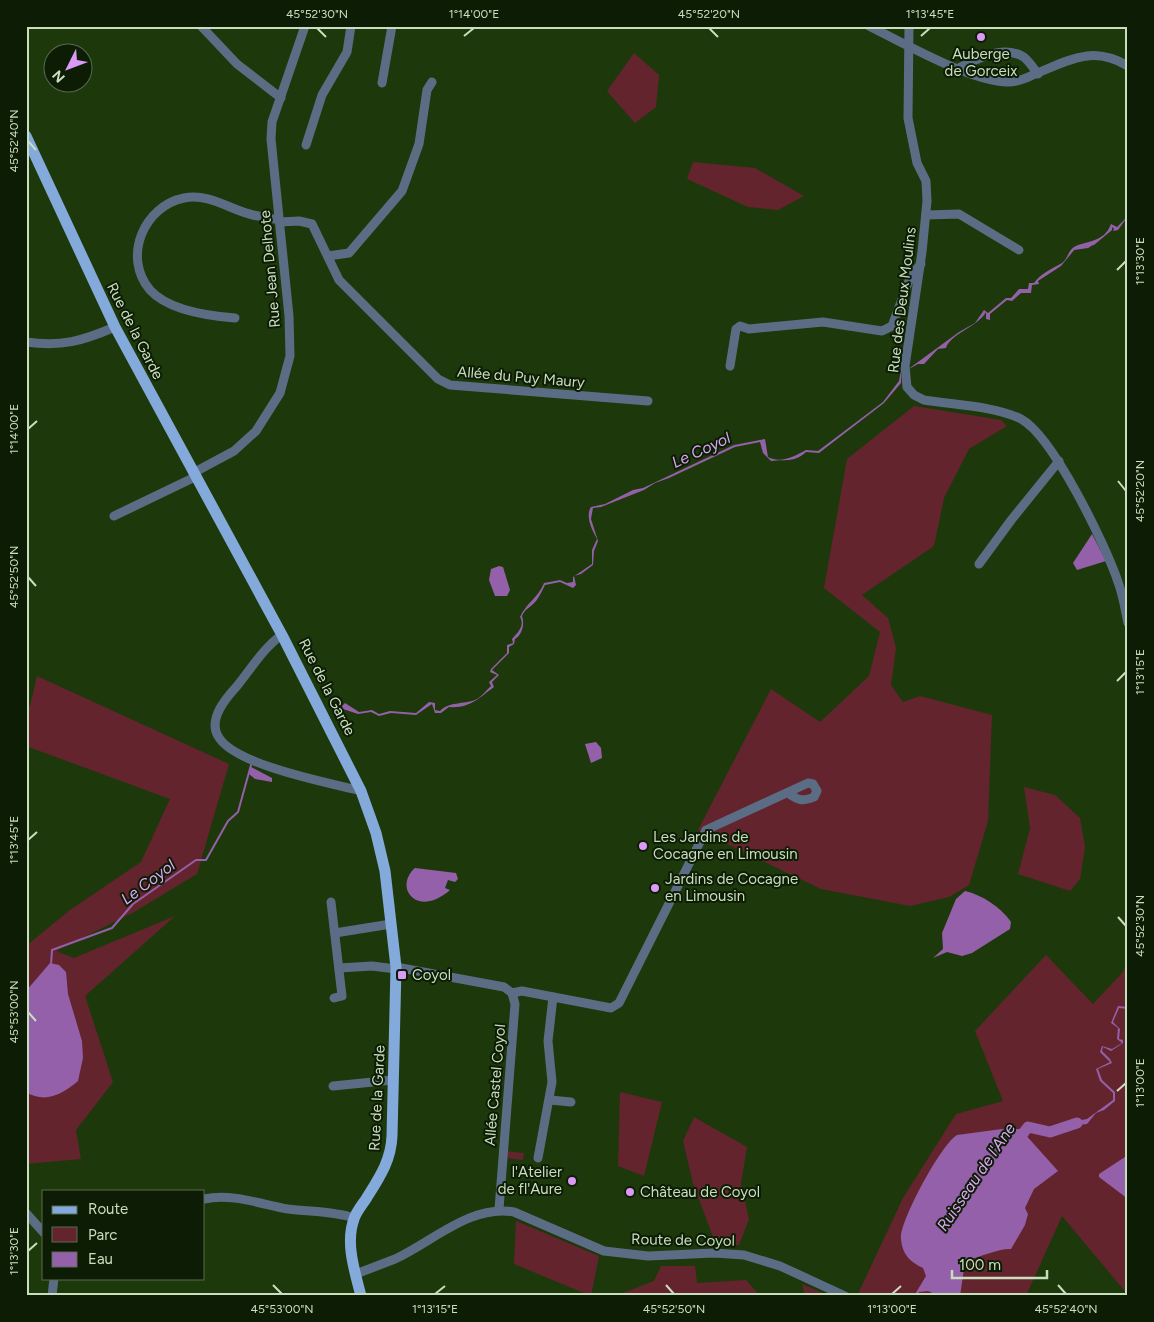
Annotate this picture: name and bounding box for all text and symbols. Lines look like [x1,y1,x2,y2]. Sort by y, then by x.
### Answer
text: 45°52'30"N [286,7,348,21]
text: 1°14'00"E [449,7,499,21]
text: 45°52'20"N [678,7,740,21]
text: 1°13'45"E [906,7,954,21]
marker: Auberge de Gorceix [975,31,987,43]
north arrow [42,42,92,92]
place label: Auberge de Gorceix [945,45,1017,80]
text: N [49,67,69,86]
text: 45°52'40"N [7,109,21,173]
street label: Rue Jean Delhote [256,209,284,329]
street label: Rue des Deux Moulins [884,226,920,374]
text: 1°13'30"E [1133,237,1147,285]
street label: Rue de la Garde [103,280,167,382]
street label: Allée du Puy Maury [456,362,586,392]
text: 1°14'00"E [7,404,21,454]
water label: Le Coyol [669,428,734,472]
text: 45°52'20"N [1133,460,1147,522]
text: 45°52'50"N [7,546,21,608]
street label: Rue de la Garde [295,636,359,738]
text: 1°13'15"E [1133,649,1147,695]
text: 1°13'45"E [7,816,21,864]
place label: Les Jardins de Cocagne en Limousin [653,828,798,863]
marker: Les Jardins de Cocagne en Limousin [637,840,649,852]
water label: Le Coyol [117,855,179,908]
place label: Jardins de Cocagne en Limousin [665,870,798,905]
marker: Jardins de Cocagne en Limousin [649,882,661,894]
text: 45°52'30"N [1133,895,1147,957]
place label: Coyol [412,966,451,984]
marker: Coyol [396,969,408,981]
text: 45°53'00"N [7,980,21,1044]
street label: Allée Castel Coyol [481,1023,509,1147]
street label: Rue de la Garde [365,1045,389,1151]
text: 1°13'00"E [1133,1058,1147,1108]
water label: Ruisseau de l'Ane [933,1119,1019,1235]
place label: l'Atelier de fl'Aure [498,1163,562,1198]
marker: l'Atelier de fl'Aure [566,1175,578,1187]
place label: Château de Coyol [640,1183,760,1201]
marker: Château de Coyol [624,1186,636,1198]
legend [42,1190,205,1280]
text: Route [88,1200,128,1218]
text: Parc [88,1226,117,1244]
text: 1°13'30"E [7,1227,21,1275]
street label: Route de Coyol [631,1230,735,1250]
scale bar [952,1247,1046,1279]
text: Eau [88,1250,113,1268]
text: 100 m [959,1256,1001,1274]
text: 45°53'00"N [250,1302,314,1316]
text: 1°13'15"E [412,1302,458,1316]
text: 45°52'50"N [643,1302,705,1316]
text: 1°13'00"E [867,1302,917,1316]
text: 45°52'40"N [1034,1302,1098,1316]

